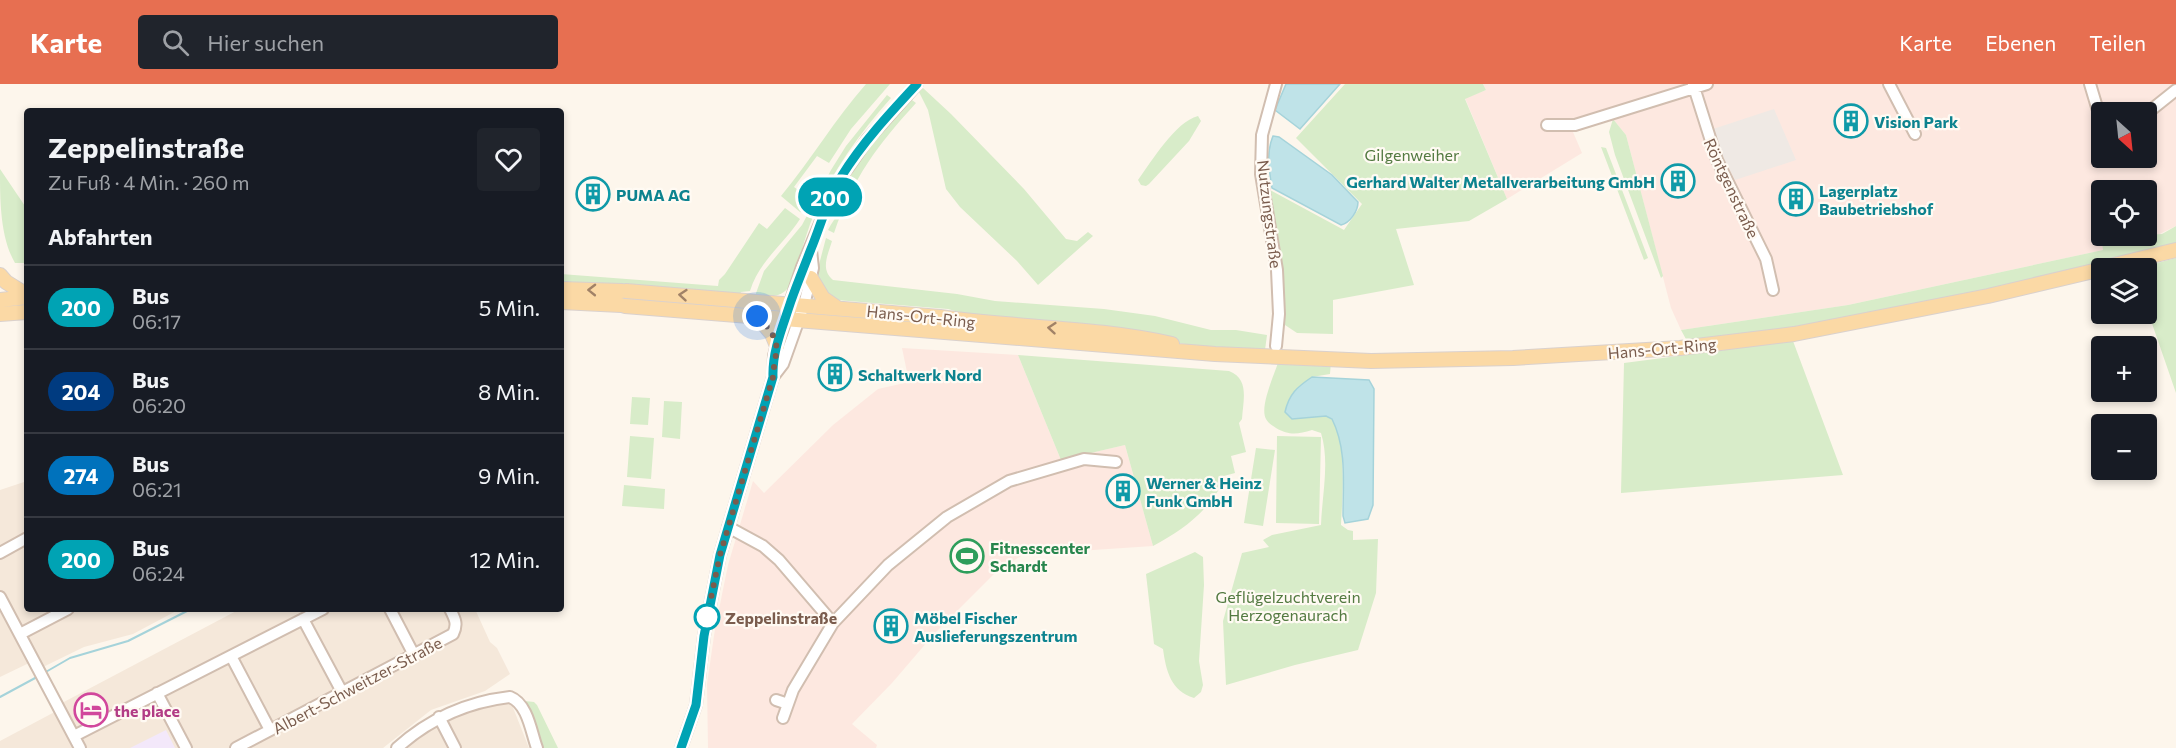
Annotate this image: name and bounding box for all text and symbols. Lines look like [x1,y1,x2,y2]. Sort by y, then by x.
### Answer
search box [138,15,558,69]
text: Karte [30,25,102,59]
icon: search [159,26,192,59]
text: Hier suchen [207,29,324,56]
text: Karte [1899,30,1952,55]
text: Ebenen [1985,30,2056,55]
text: Teilen [2089,30,2146,55]
north arrow [2091,102,2157,168]
map controls [2091,102,2157,480]
building icon: Vision Park [1833,103,1869,139]
place label: Vision Park [1874,112,1959,131]
button: heart [477,128,540,191]
text: Zeppelinstraße [48,130,244,164]
street label: Röntgenstraße [1701,135,1763,241]
park label: Gilgenweiher [1365,145,1460,164]
street label: Nutzungstraße [1254,159,1286,269]
building icon: Gerhard Walter Metallverarbeitung GmbH [1660,163,1696,199]
text: Zu Fuß · 4 Min. · 260 m [48,170,249,194]
place label: Gerhard Walter Metallverarbeitung GmbH [1346,172,1655,191]
building icon: PUMA AG [575,176,611,212]
line badge: 200 [796,178,864,216]
button: locate [2091,180,2157,246]
building icon: Lagerplatz Baubetriebshof [1778,181,1814,217]
place label: Lagerplatz Baubetriebshof [1819,181,1934,218]
place label: PUMA AG [616,185,690,204]
text: 200 [810,185,850,210]
text: Abfahrten [48,223,152,250]
button: layers [2091,258,2157,324]
text: Bus [132,282,169,309]
one-way arrow [587,284,596,296]
one-way arrow [679,289,688,302]
text: 5 Min. [479,294,540,321]
text: 200 [61,295,101,320]
your location [742,301,772,331]
street label: Hans-Ort-Ring [866,301,977,331]
text: 06:17 [132,309,181,333]
one-way arrow [1047,322,1056,335]
street label: Hans-Ort-Ring [1607,334,1717,362]
button: + [2091,336,2157,402]
building icon: Schaltwerk Nord [817,356,853,392]
place label: Schaltwerk Nord [858,365,982,384]
text: Bus [132,366,169,393]
text: 8 Min. [478,378,540,405]
text: 204 [62,379,100,404]
text: 06:20 [132,393,186,417]
button: − [2091,414,2157,480]
text: Bus [132,450,169,477]
text: 9 Min. [478,462,540,489]
text: 274 [64,463,98,488]
building icon: Werner & Heinz Funk GmbH [1105,473,1141,509]
place label: Werner & Heinz Funk GmbH [1146,473,1262,510]
text: 06:21 [132,477,182,501]
text: Bus [132,534,169,561]
sports icon: Fitnesscenter Schardt [949,538,985,574]
place label: Fitnesscenter Schardt [990,538,1091,575]
text: 12 Min. [470,546,540,573]
text: 200 [61,547,101,572]
text: 06:24 [132,561,185,585]
park label: Geflügelzuchtverein Herzogenaurach [1215,587,1361,624]
marker: Zeppelinstraße [694,604,720,630]
place label: Zeppelinstraße [725,608,837,627]
building icon: Möbel Fischer Auslieferungszentrum [873,608,909,644]
place label: Möbel Fischer Auslieferungszentrum [914,608,1077,645]
street label: Albert-Schweitzer-Straße [269,632,445,738]
hotel icon: the place [73,692,109,728]
place label: the place [114,701,180,720]

